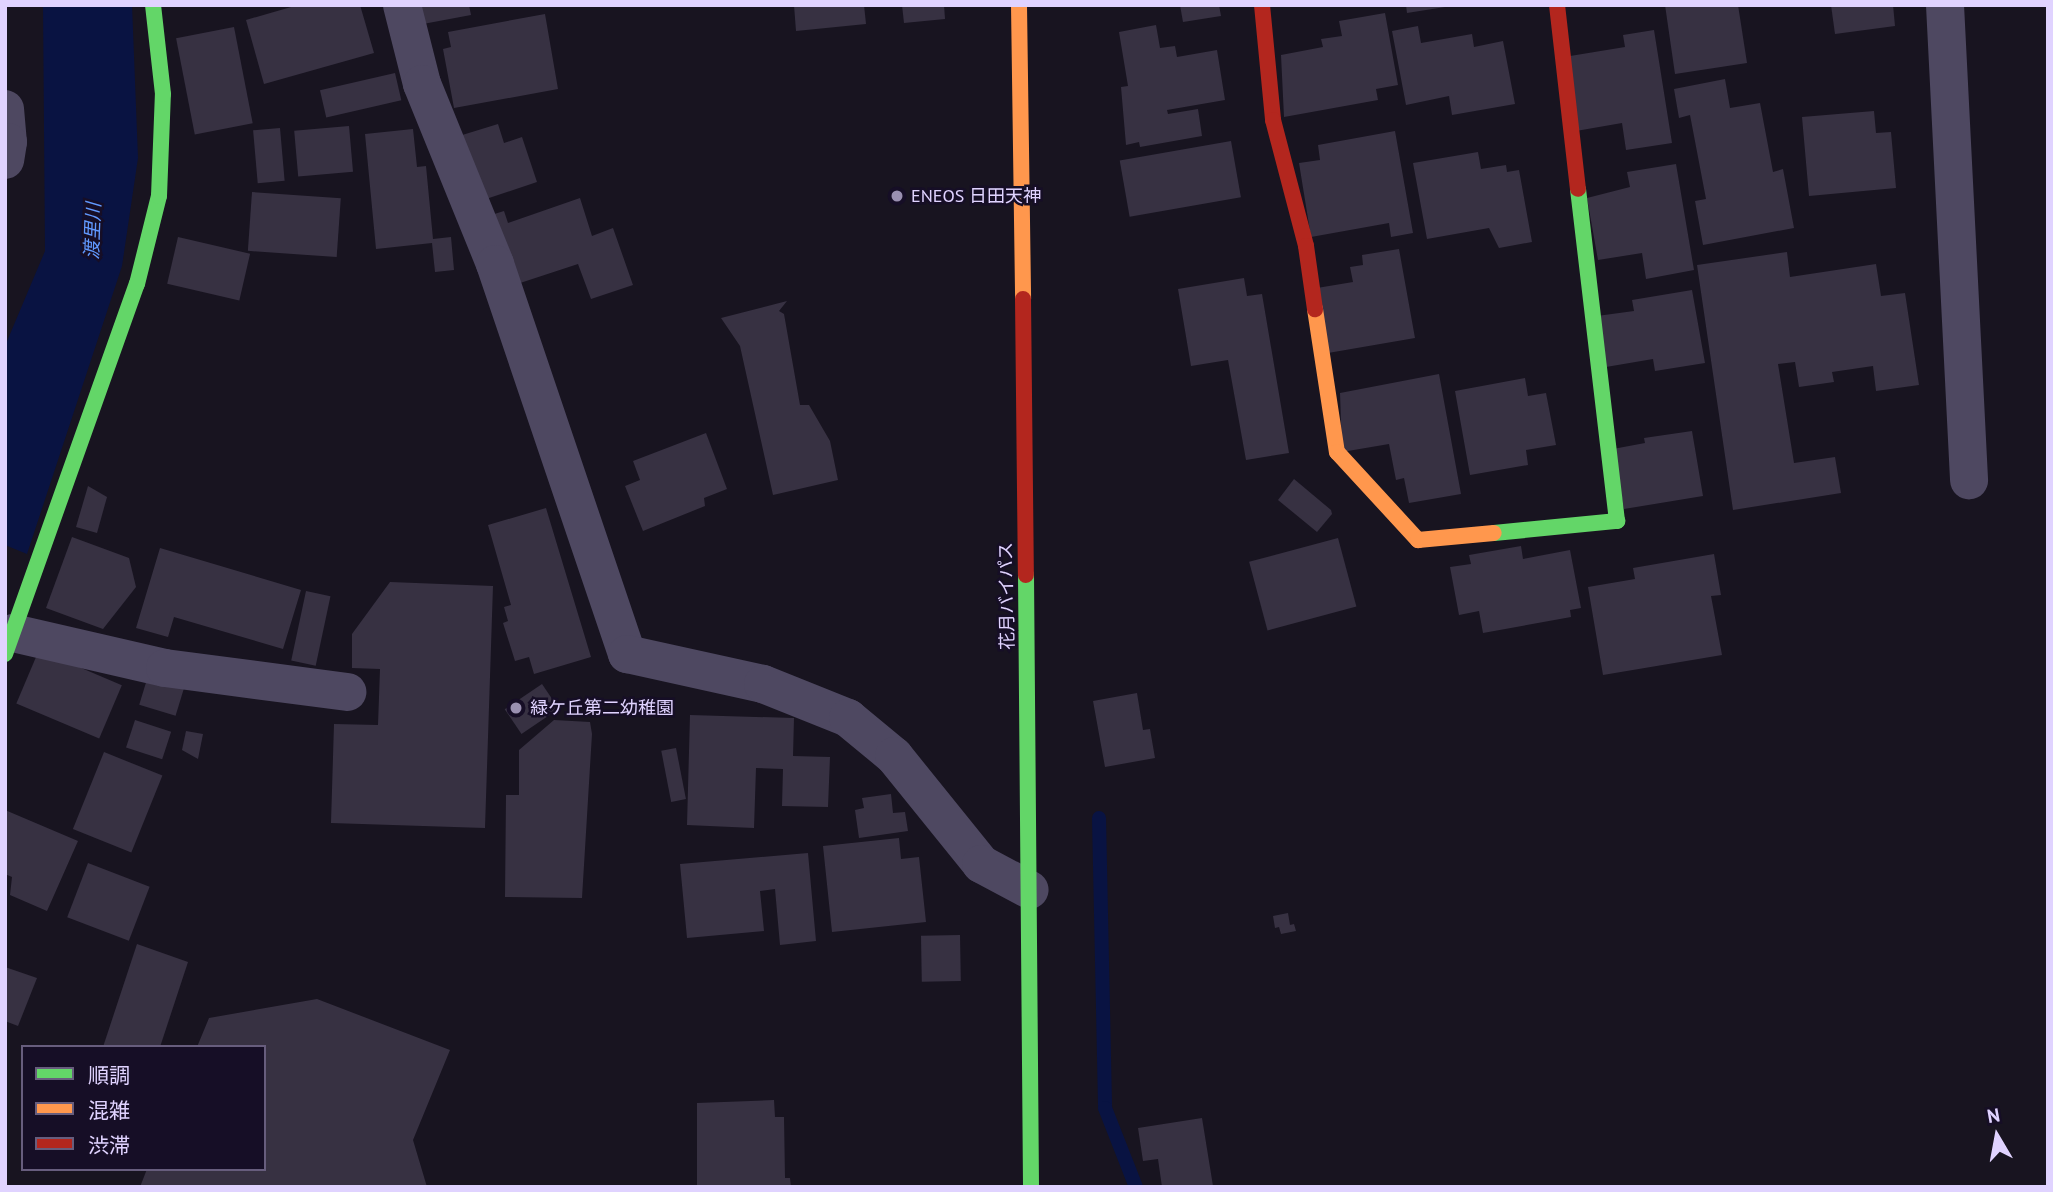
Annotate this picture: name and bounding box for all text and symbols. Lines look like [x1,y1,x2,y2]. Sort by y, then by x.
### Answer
place label: ENEOS 日田天神 [911,185,1041,207]
marker: ENEOS 日田天神 [889,188,905,204]
water label: 渡里川 [81,202,105,260]
street label: 花月バイパス [995,542,1019,650]
place label: 緑ケ丘第二幼稚園 [530,697,674,719]
marker: 緑ケ丘第二幼稚園 [508,700,524,716]
legend [21,1045,266,1171]
text: 順調 [88,1062,130,1089]
text: 混雑 [88,1097,130,1124]
north arrow [1962,1101,2032,1171]
text: N [1985,1102,2002,1128]
text: 渋滞 [88,1132,130,1159]

